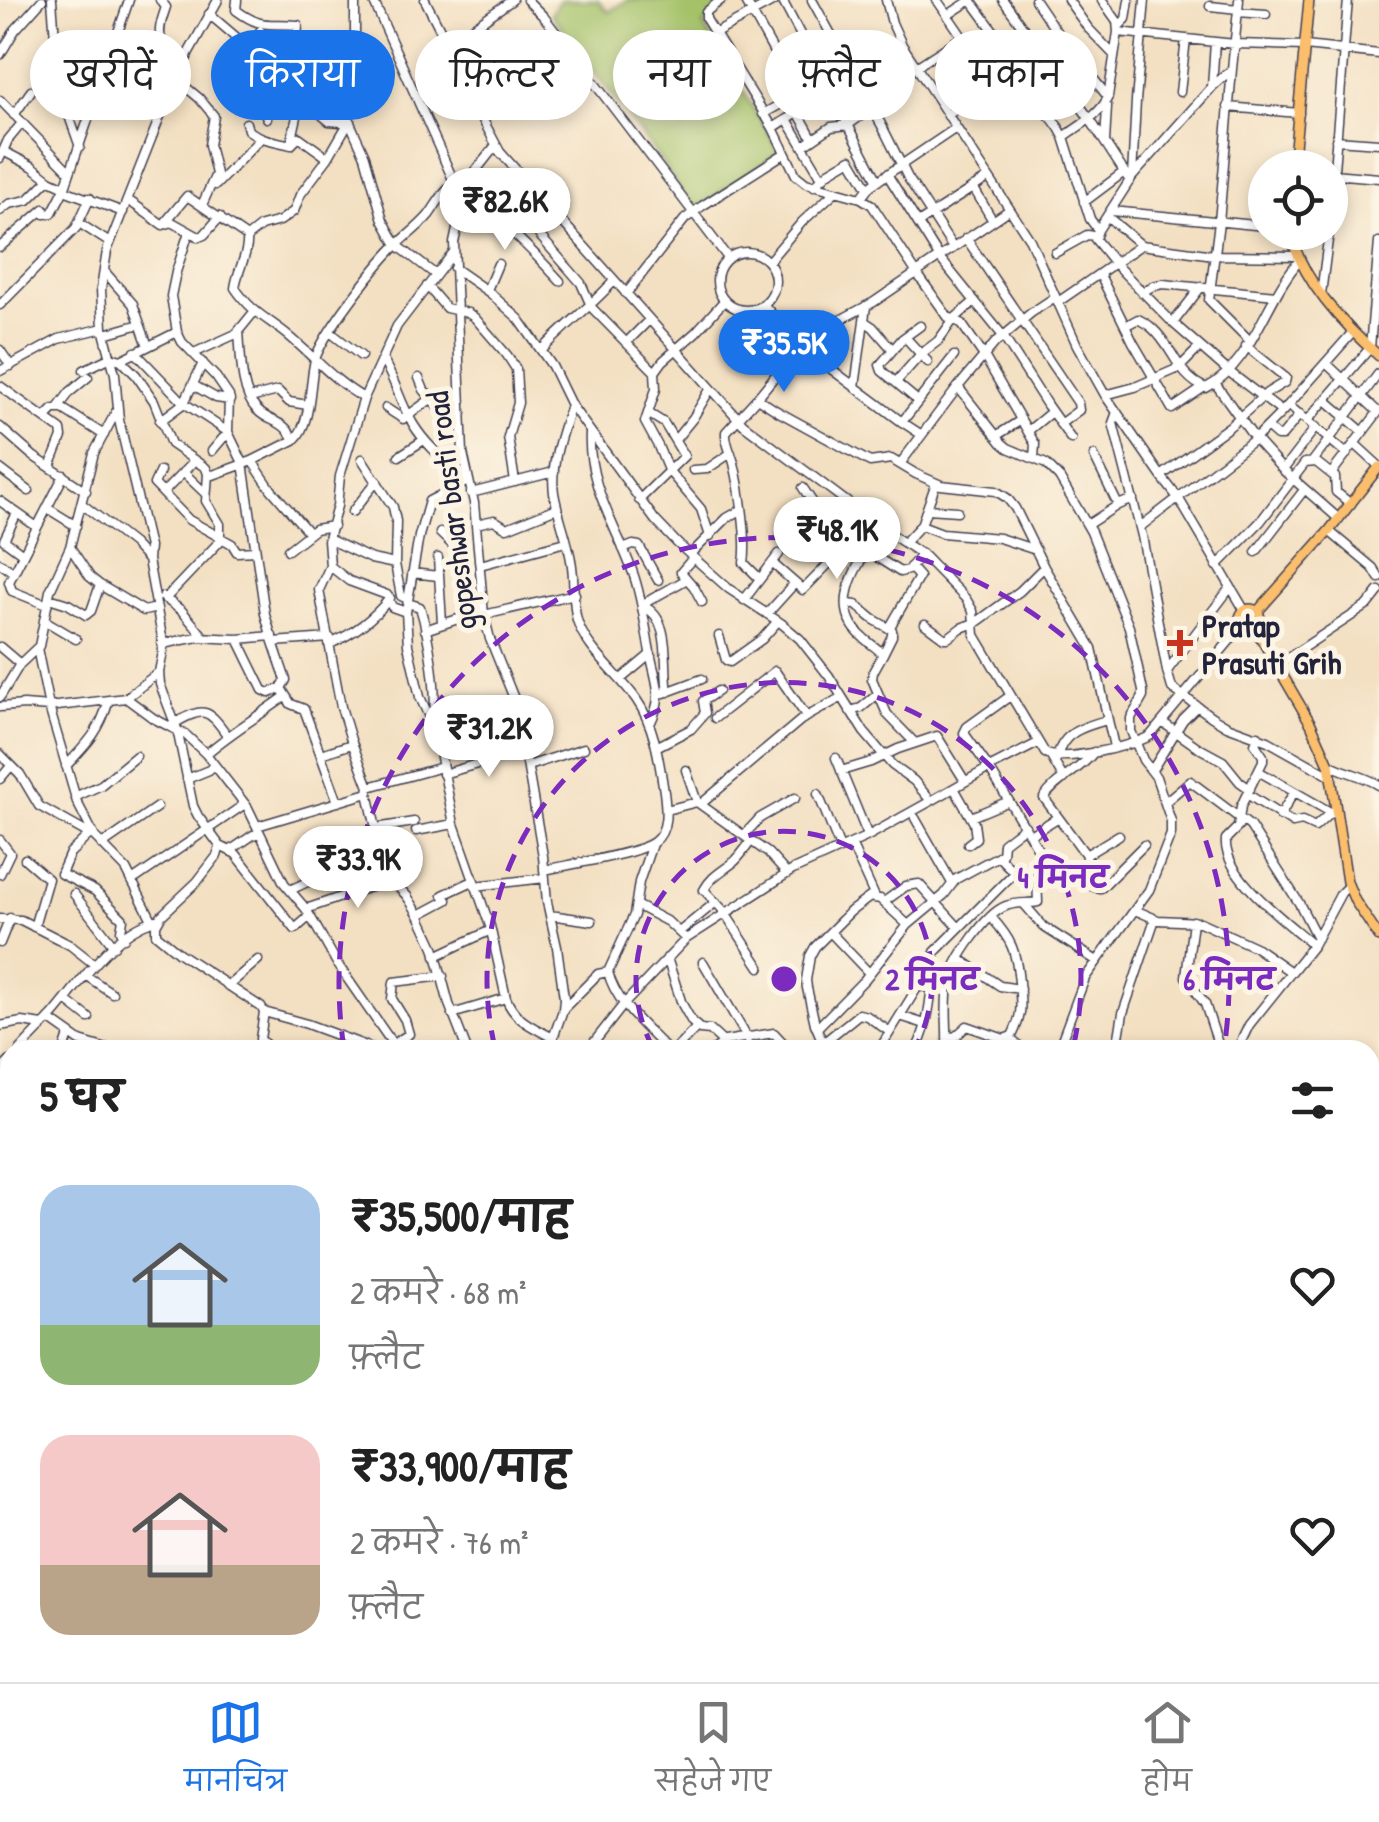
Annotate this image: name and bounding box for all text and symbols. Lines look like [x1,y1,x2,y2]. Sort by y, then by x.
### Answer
chip: खरीदें [30,30,191,120]
chip: किराया [211,30,395,120]
chip: फ़िल्टर [415,30,593,120]
chip: नया [613,30,745,120]
chip: फ़्लैट [765,30,915,120]
chip: मकान [935,30,1097,120]
map controls [1248,150,1348,250]
button: locate [1248,150,1348,250]
pin: ₹82.6K [424,168,586,253]
text: ₹82.6K [461,179,549,222]
pin: ₹35.5K [703,310,865,395]
text: ₹35.5K [741,321,827,364]
street label: gopeshwar basti road [415,389,487,633]
pin: ₹48.1K [756,497,918,582]
text: ₹48.1K [795,508,879,551]
place label: Pratap Prasuti Grih [1202,604,1342,684]
marker: Pratap Prasuti Grih [1167,630,1193,656]
pin: ₹31.2K [408,695,570,780]
text: ₹31.2K [446,706,532,749]
pin: ₹33.9K [277,826,439,911]
text: ₹33.9K [315,837,401,880]
text: 4 मिनट [1018,854,1111,897]
text: 2 मिनट [885,956,981,999]
text: 6 मिनट [1183,956,1277,999]
centre of rings [766,961,802,997]
text: 5 घर [40,1067,123,1124]
icon: filters [1285,1073,1340,1128]
text: ₹35,500/माह [350,1187,571,1244]
icon: home [120,1225,240,1345]
icon: heart [1285,1258,1340,1313]
text: 2 कमरे · 68 m² [350,1271,526,1314]
text: फ़्लैट [350,1336,423,1379]
text: ₹33,900/माह [350,1437,570,1494]
icon: home [120,1475,240,1595]
icon: heart [1285,1508,1340,1563]
text: 2 कमरे · 76 m² [350,1521,528,1564]
text: फ़्लैट [350,1586,423,1629]
tab: मानचित्र [184,1695,287,1812]
tab: सहेजे गए [656,1695,771,1812]
tab: होम [1140,1695,1195,1812]

